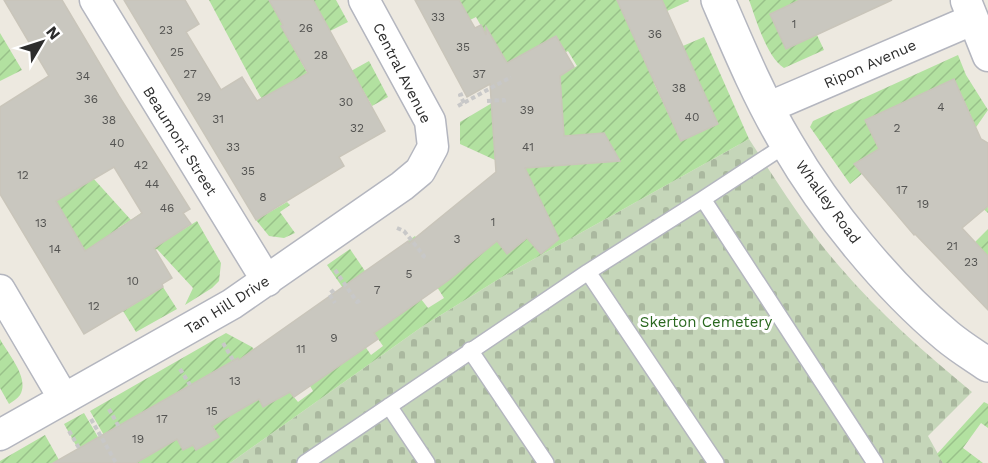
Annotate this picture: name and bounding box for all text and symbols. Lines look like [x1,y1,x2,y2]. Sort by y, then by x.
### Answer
house number: 33 [431,10,445,24]
north arrow [12,12,72,72]
house number: 1 [792,17,796,31]
street label: Central Avenue [369,20,435,126]
house number: 26 [299,21,313,35]
text: N [42,22,64,43]
house number: 23 [159,23,173,37]
house number: 36 [648,27,662,41]
street label: Ripon Avenue [821,36,919,92]
house number: 35 [456,40,470,54]
house number: 25 [170,45,184,59]
house number: 28 [314,48,328,62]
house number: 27 [183,67,197,81]
house number: 37 [472,67,486,81]
house number: 34 [76,69,90,83]
house number: 38 [672,81,686,95]
street label: Beaumont Street [139,83,221,199]
house number: 29 [197,90,211,104]
house number: 36 [84,92,98,106]
house number: 30 [339,95,353,109]
house number: 4 [937,100,945,114]
house number: 39 [520,103,534,117]
house number: 40 [685,110,699,124]
house number: 31 [212,112,224,126]
house number: 38 [102,113,116,127]
house number: 32 [350,121,364,135]
house number: 2 [894,121,901,135]
house number: 40 [110,136,124,150]
house number: 33 [226,140,240,154]
house number: 41 [522,140,534,154]
street label: Whalley Road [792,157,864,247]
house number: 42 [134,158,148,172]
house number: 35 [241,164,255,178]
house number: 12 [17,168,29,182]
house number: 44 [145,177,159,191]
house number: 17 [896,183,908,197]
house number: 8 [259,190,267,204]
house number: 19 [917,197,929,211]
house number: 46 [160,201,174,215]
house number: 1 [491,215,495,229]
house number: 13 [35,216,47,230]
house number: 3 [454,232,461,246]
house number: 21 [946,239,958,253]
house number: 14 [49,242,61,256]
house number: 23 [964,255,978,269]
house number: 5 [406,267,413,281]
street label: Tan Hill Drive [181,272,273,338]
house number: 10 [127,274,139,288]
house number: 7 [374,283,381,297]
house number: 12 [88,299,100,313]
park label: Skerton Cemetery [640,313,772,331]
house number: 9 [330,331,338,345]
house number: 11 [296,342,306,356]
house number: 13 [229,374,241,388]
house number: 15 [206,404,218,418]
house number: 17 [156,412,168,426]
house number: 19 [132,432,144,446]

